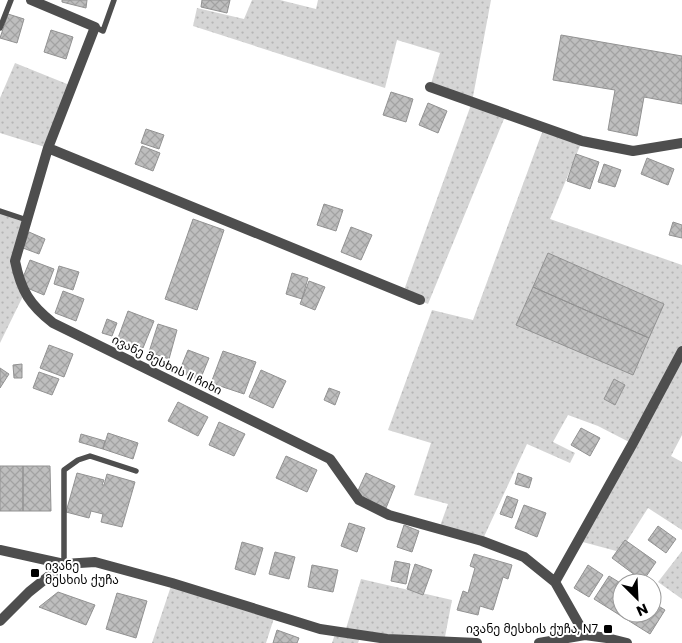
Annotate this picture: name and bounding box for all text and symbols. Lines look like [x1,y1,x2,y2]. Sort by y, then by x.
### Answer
street label: ივანე მესხის II ჩიხი [109,330,225,399]
place label: ივანე მესხის ქუჩა [45,557,119,588]
marker: ივანე მესხის ქუჩა [29,567,41,579]
north arrow [612,573,662,623]
text: N [633,599,651,621]
place label: ივანე მესხის ქუჩა, N7 [466,620,598,637]
marker: ივანე მესხის ქუჩა, N7 [602,623,614,635]

